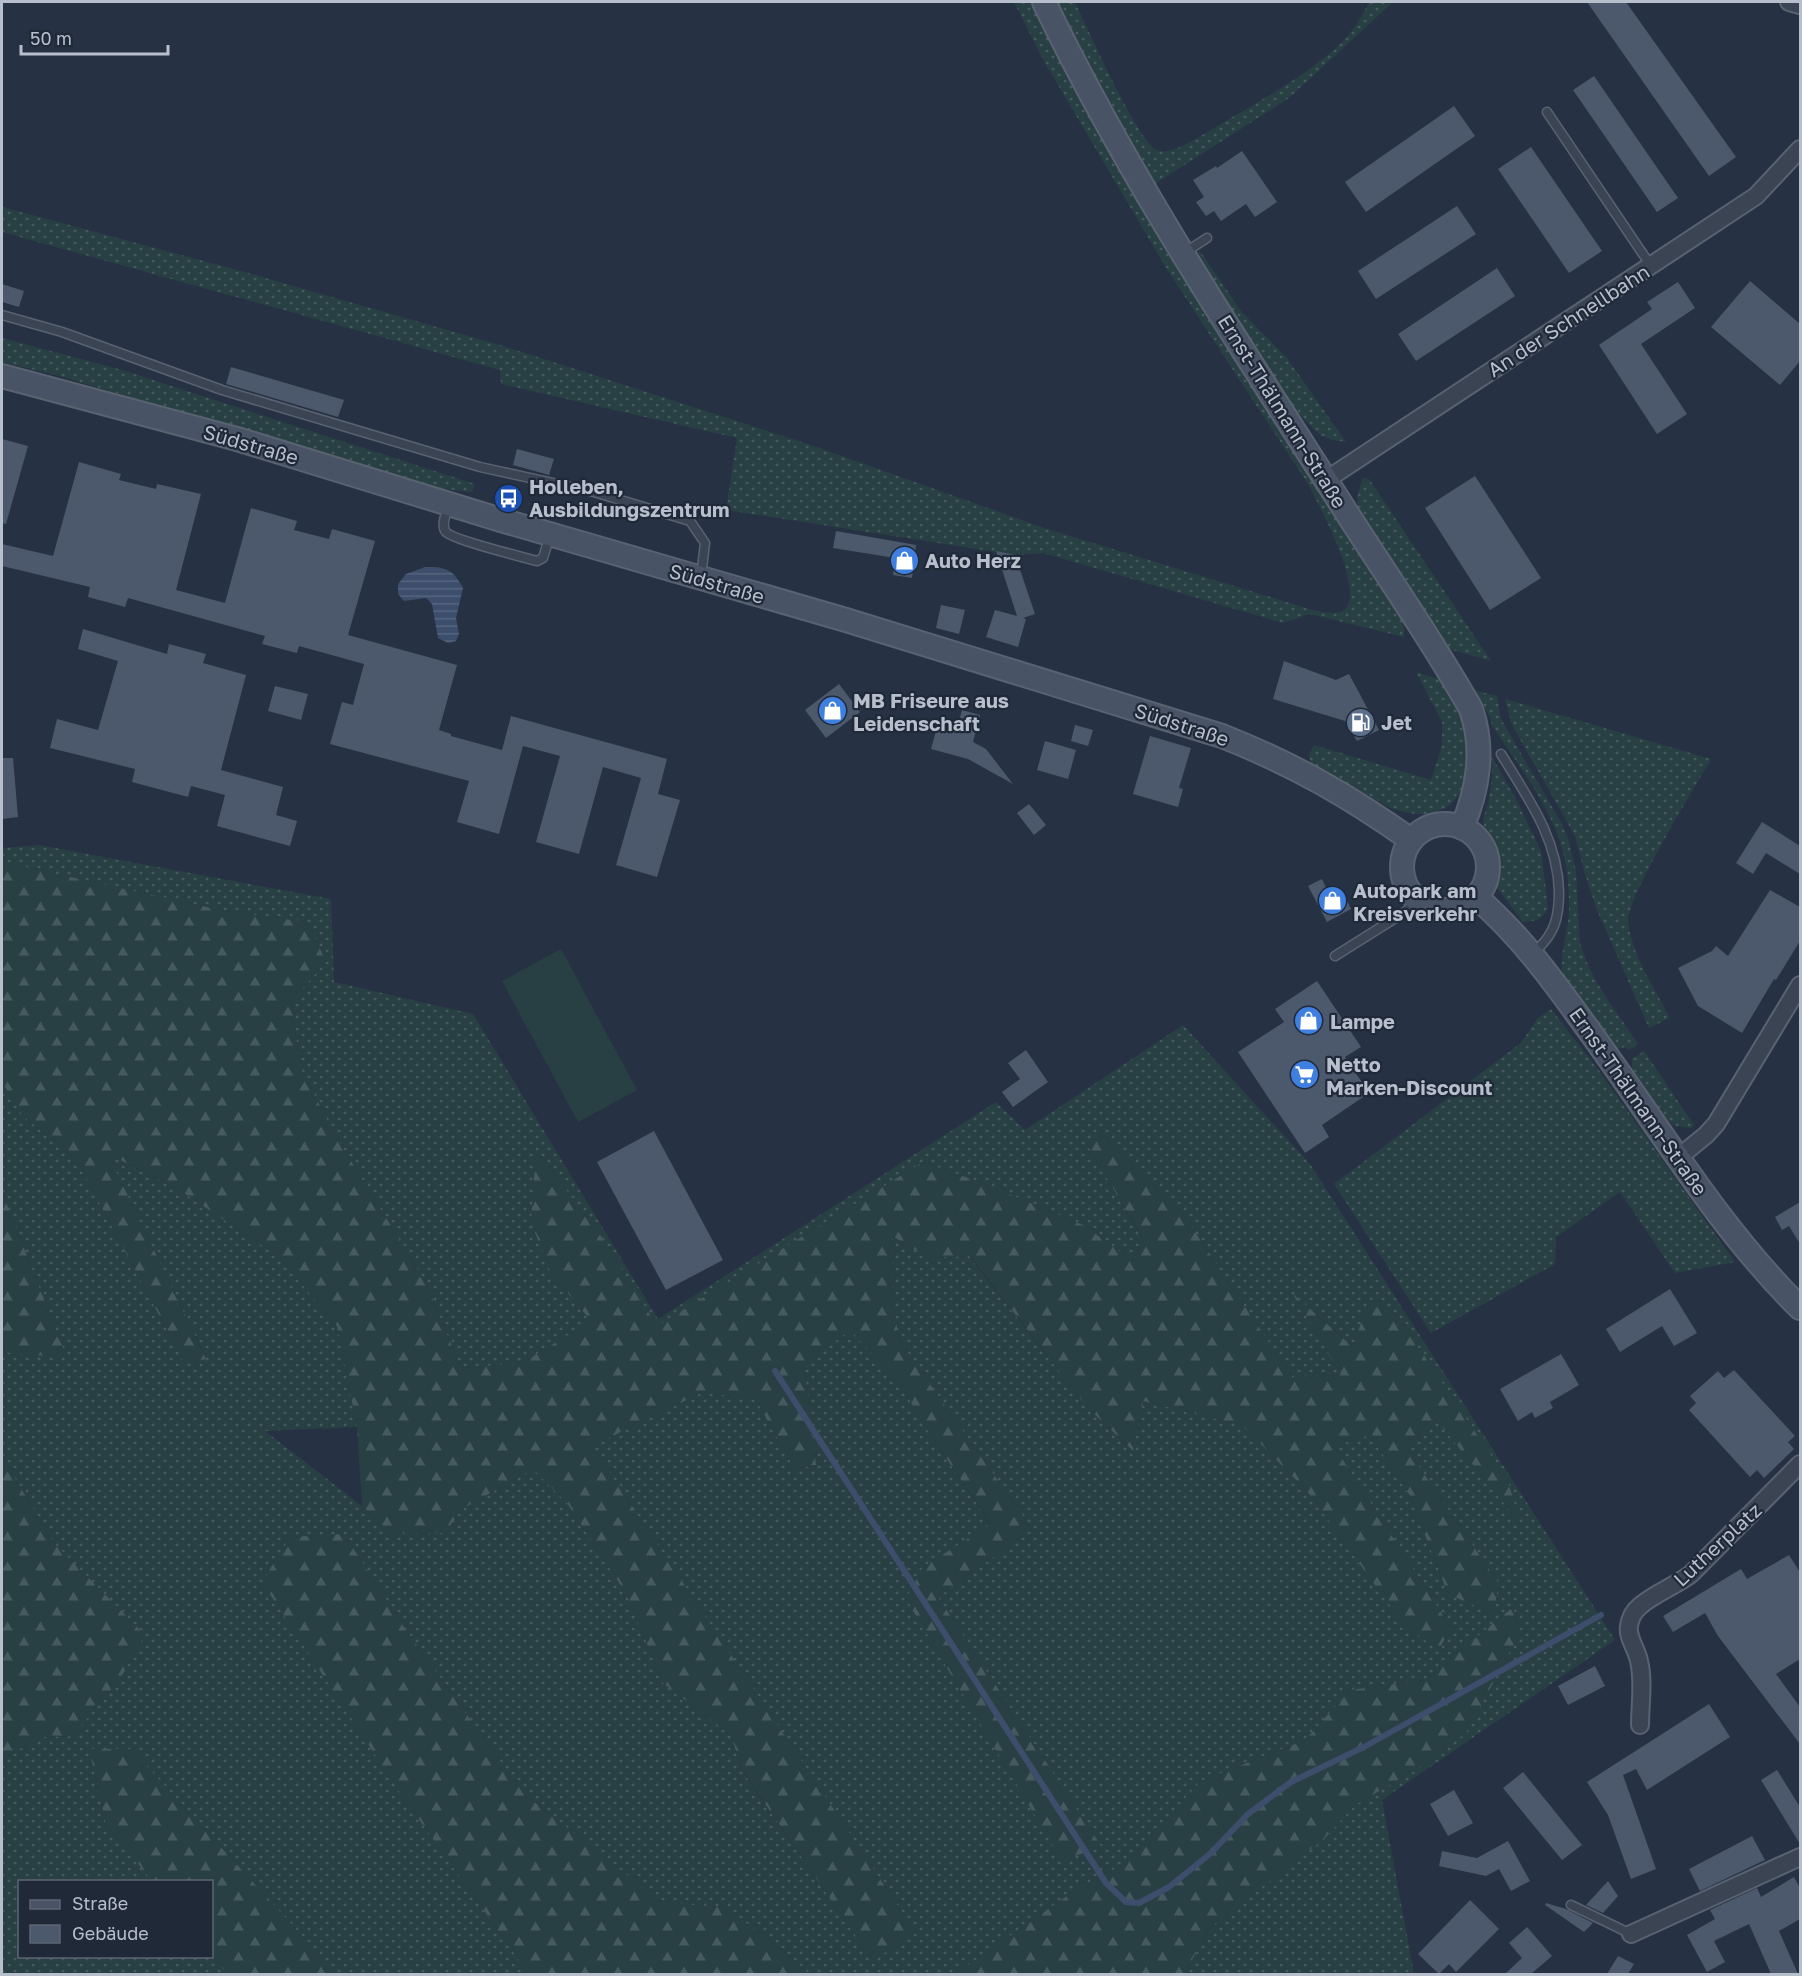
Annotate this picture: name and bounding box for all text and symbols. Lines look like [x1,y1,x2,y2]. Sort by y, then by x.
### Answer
scale bar [21,18,168,56]
text: 50 m [30,27,72,49]
street label: An der Schnellbahn [1482,259,1654,381]
street label: Ernst-Thälmann-Straße [1214,310,1352,512]
street label: Südstraße [201,419,301,469]
place label: Holleben, Ausbildungszentrum [529,474,729,521]
bus stop icon: Holleben, Ausbildungszentrum [492,482,524,514]
shop icon: Auto Herz [888,544,920,576]
place label: Auto Herz [925,548,1021,572]
street label: Südstraße [667,558,767,608]
place label: MB Friseure aus Leidenschaft [853,688,1009,735]
shop icon: MB Friseure aus Leidenschaft [816,695,848,727]
street label: Südstraße [1132,697,1232,751]
fuel station icon: Jet [1344,706,1376,738]
place label: Jet [1381,710,1412,734]
place label: Autopark am Kreisverkehr [1353,878,1478,925]
shop icon: Autopark am Kreisverkehr [1316,885,1348,917]
street label: Ernst-Thälmann-Straße [1565,1003,1713,1199]
shop icon: Lampe [1293,1005,1325,1037]
place label: Lampe [1330,1009,1395,1033]
place label: Netto Marken-Discount [1326,1052,1492,1099]
supermarket icon: Netto Marken-Discount [1289,1059,1321,1091]
street label: Lutherplatz [1668,1497,1766,1591]
legend [18,1880,213,1958]
text: Straße [72,1892,128,1914]
text: Gebäude [72,1922,149,1944]

